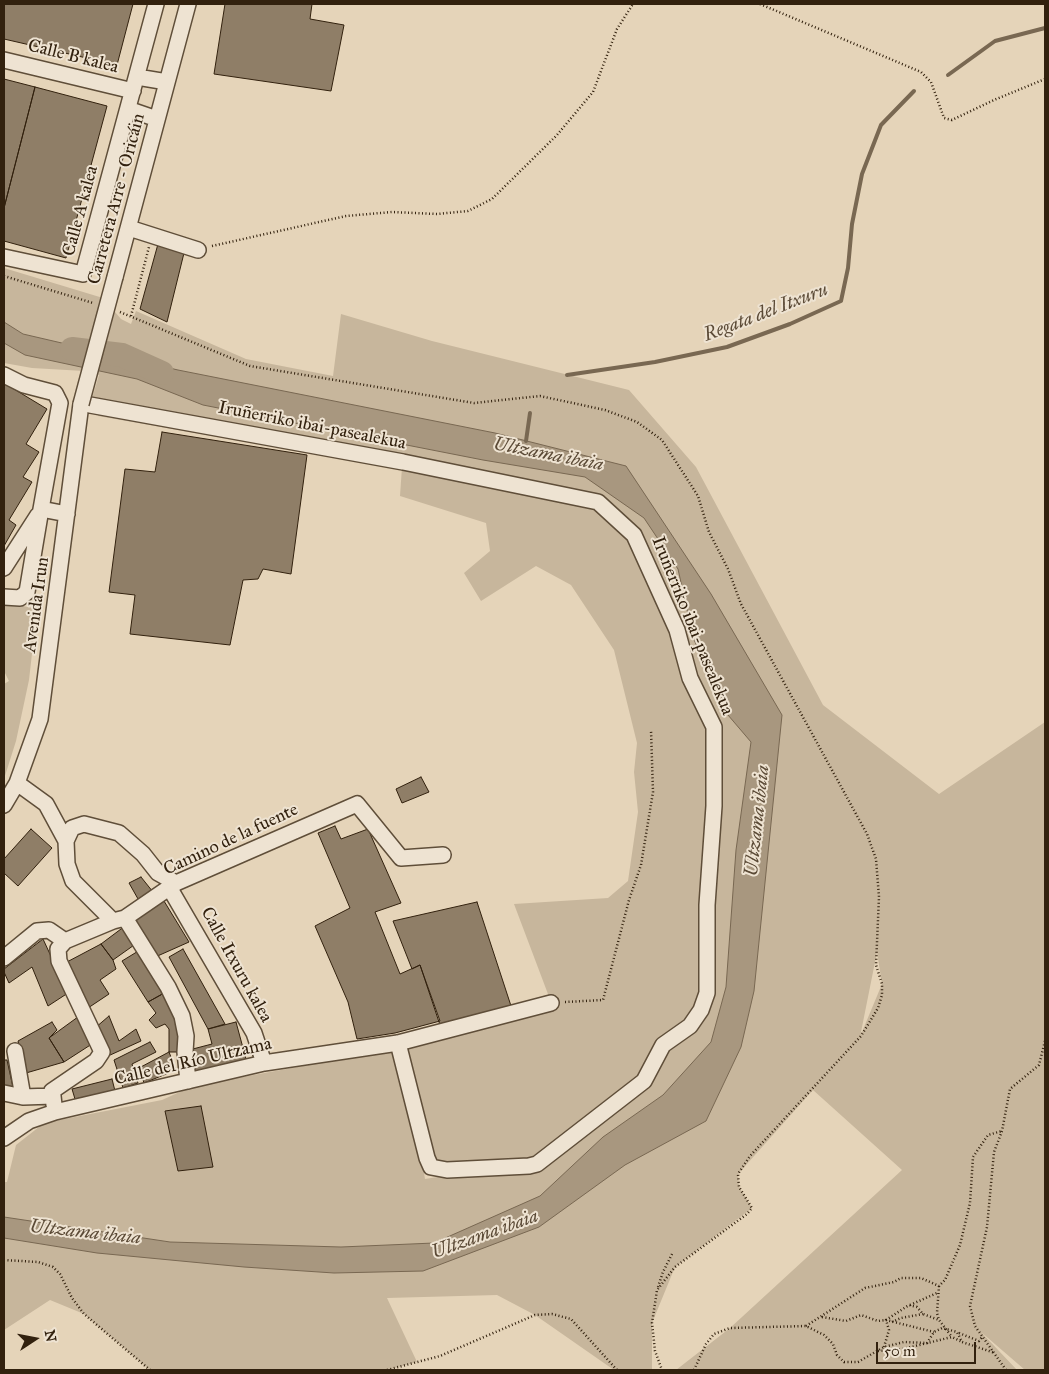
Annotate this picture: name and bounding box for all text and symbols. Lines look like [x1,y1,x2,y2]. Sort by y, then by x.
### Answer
street label: Calle B kalea [25,35,121,79]
street label: Carretera Arre - Oricáin [84,111,150,287]
street label: Calle A kalea [59,163,103,259]
water label: Regata del Itxuru [701,279,831,347]
street label: Iruñerriko ibai-pasealekua [216,397,408,455]
water label: Ultzama ibaia [491,433,605,477]
street label: Iruñerriko ibai-pasealekua [646,534,738,718]
street label: Avenida Irun [20,556,54,654]
water label: Ultzama ibaia [741,764,775,878]
street label: Camino de la fuente [160,799,302,881]
street label: Calle Itxuru kalea [195,904,277,1026]
street label: Calle del Río Ultzama [112,1033,274,1091]
water label: Ultzama ibaia [428,1205,542,1265]
water label: Ultzama ibaia [28,1216,142,1250]
north arrow [10,1314,60,1364]
text: N [41,1329,60,1343]
scale bar [879,1332,979,1364]
text: 50 m [884,1342,916,1360]

